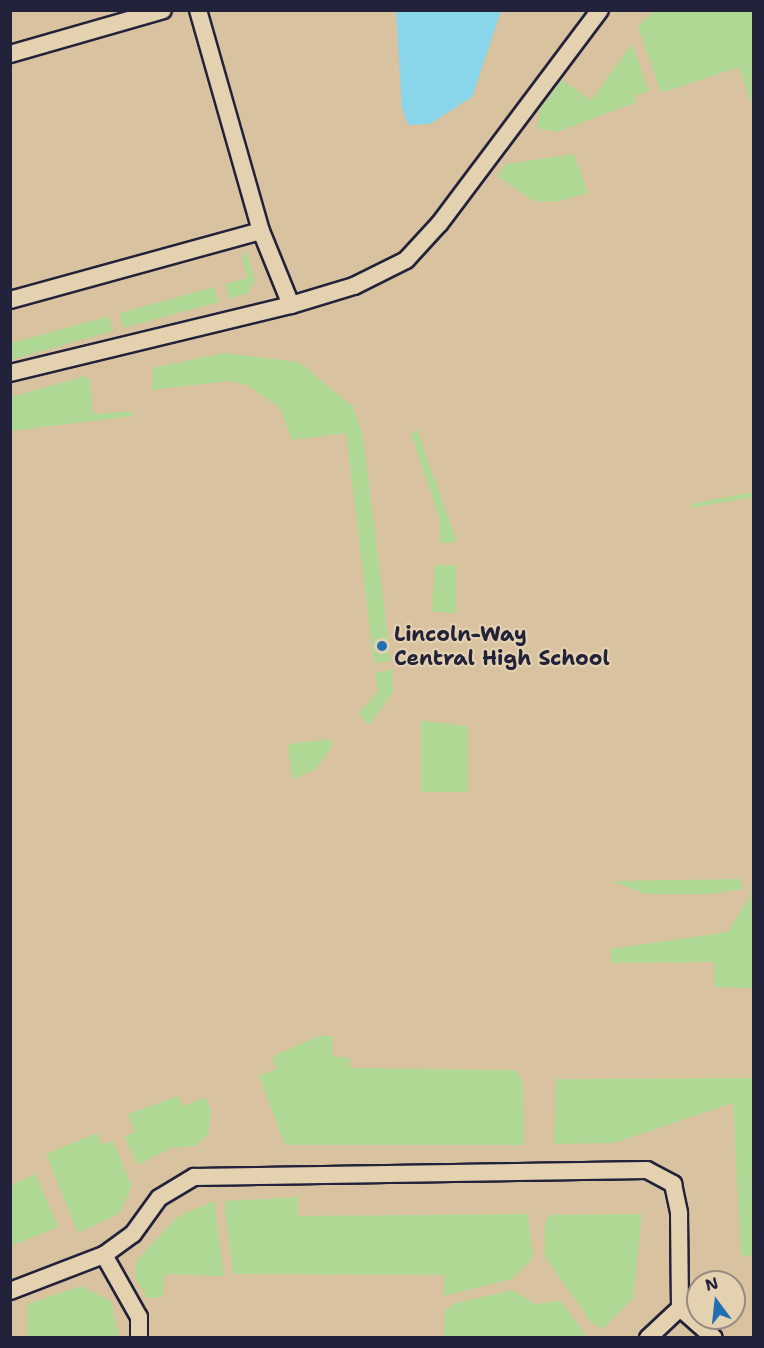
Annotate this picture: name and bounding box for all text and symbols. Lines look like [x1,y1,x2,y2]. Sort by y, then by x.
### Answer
place label: Lincoln-Way Central High School [394,621,610,671]
marker: Lincoln-Way Central High School [375,639,389,653]
north arrow [686,1270,746,1330]
text: N [703,1272,721,1296]

